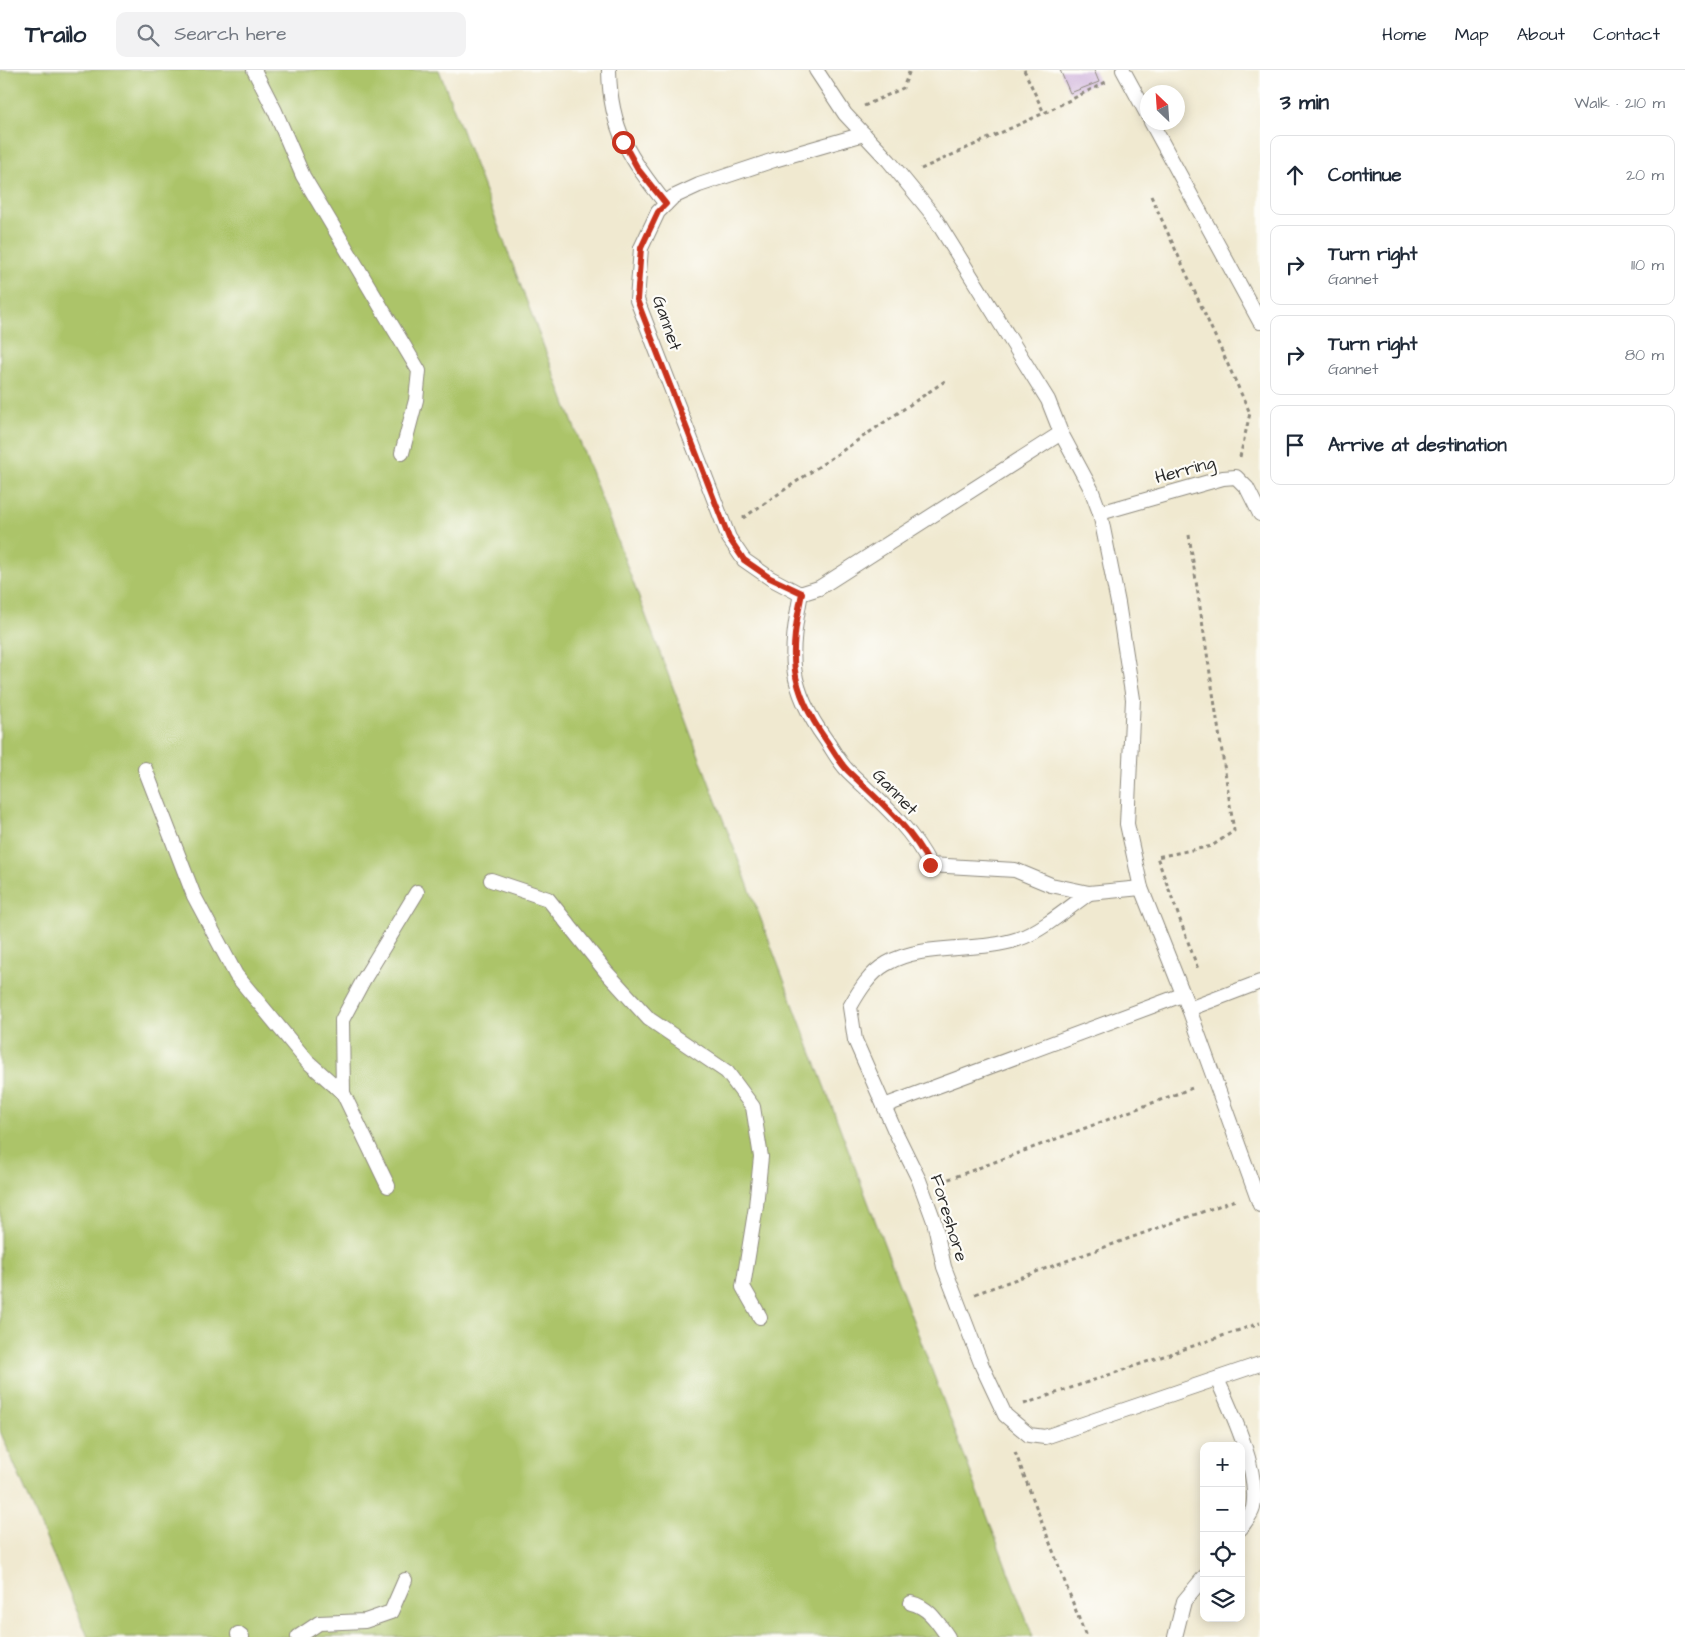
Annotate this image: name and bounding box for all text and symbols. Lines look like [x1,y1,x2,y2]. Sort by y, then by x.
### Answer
search box [116,12,466,57]
text: Trailo [25,18,86,52]
icon: search [134,21,162,49]
text: Search here [174,21,286,48]
text: Home [1382,22,1427,47]
text: Map [1455,22,1489,47]
text: About [1517,22,1565,47]
text: Contact [1593,22,1660,47]
north arrow [1140,85,1185,130]
text: 3 min [1280,88,1329,117]
text: Walk · 210 m [1574,92,1665,114]
route start [612,131,635,154]
icon: ahead [1281,161,1309,189]
text: Continue [1328,162,1402,189]
text: 20 m [1626,164,1664,186]
text: Turn right [1328,241,1417,268]
icon: right [1281,251,1309,279]
text: 110 m [1631,254,1664,276]
text: Gannet [1328,268,1378,290]
street label: Gannet [646,292,688,355]
text: Turn right [1328,331,1417,358]
icon: right [1281,341,1309,369]
text: 80 m [1625,344,1664,366]
text: Gannet [1328,358,1378,380]
icon: arrive [1281,431,1309,459]
text: Arrive at destination [1328,432,1507,459]
street label: Herring [1152,450,1218,491]
street label: Gannet [866,763,924,822]
route end [919,854,942,877]
street label: Foreshore [924,1171,974,1265]
map controls [1200,1442,1245,1622]
button: + [1200,1442,1245,1487]
button: − [1200,1487,1245,1532]
button: locate [1200,1532,1245,1577]
button: layers [1200,1577,1245,1622]

